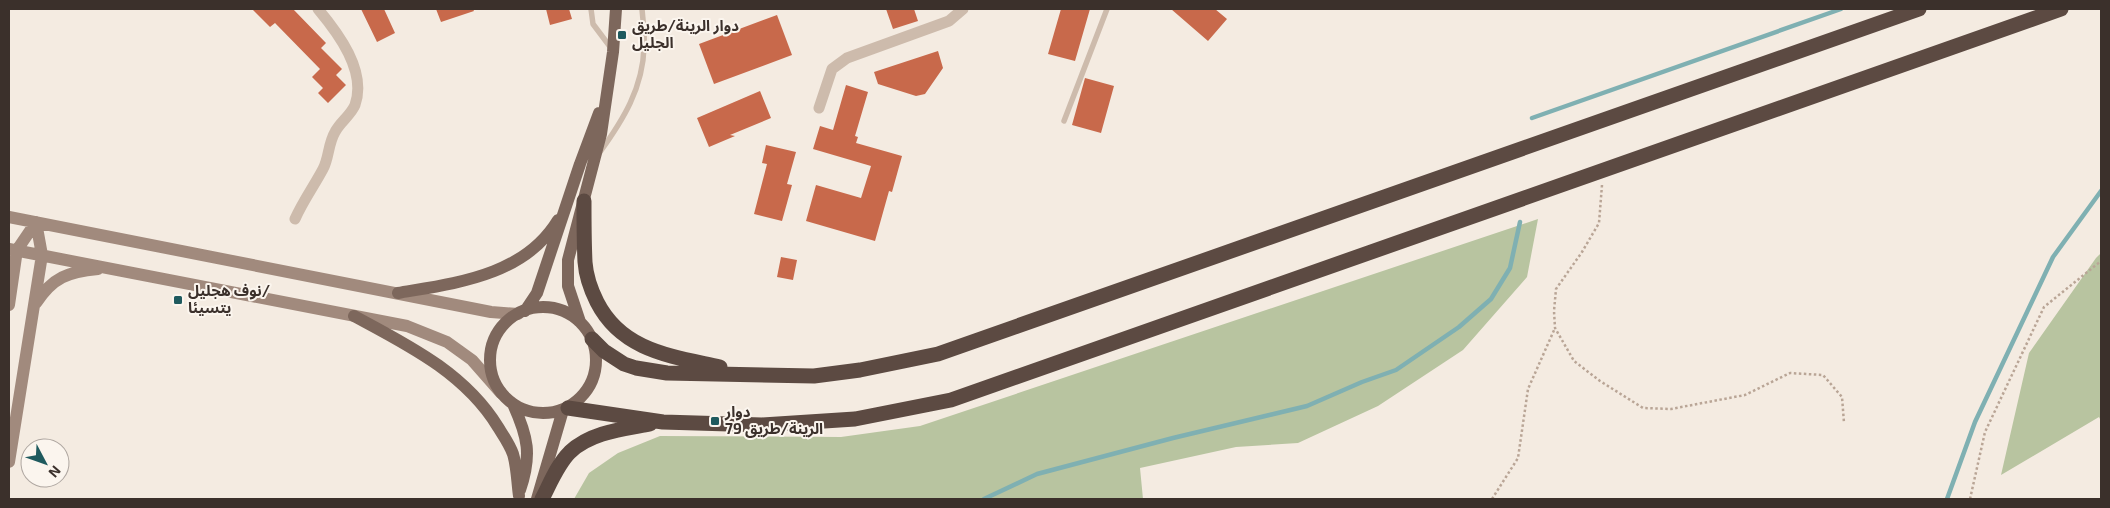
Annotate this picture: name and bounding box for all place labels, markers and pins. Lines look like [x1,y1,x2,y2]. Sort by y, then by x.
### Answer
place label: دوار الرينة/طريق الجليل [632,16,739,52]
marker: دوار الرينة/طريق الجليل [616,29,628,41]
place label: نوف هجليل/ يتسيئا [188,281,270,316]
marker: نوف هجليل/ يتسيئا [172,294,184,306]
place label: دوار الرينة/طريق 79 [724,402,823,438]
marker: دوار الرينة/طريق 79 [709,415,721,427]

